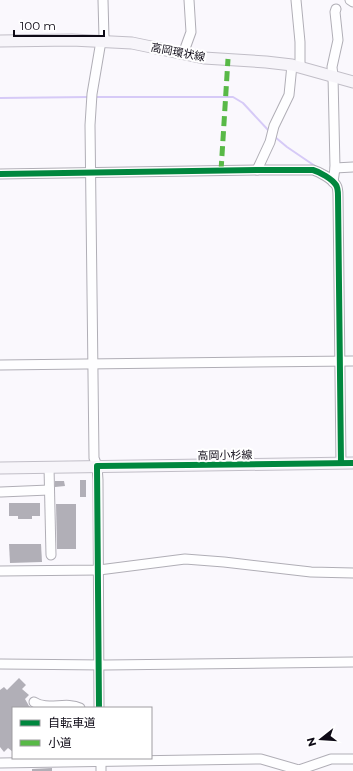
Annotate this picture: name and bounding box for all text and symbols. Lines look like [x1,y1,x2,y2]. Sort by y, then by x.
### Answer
scale bar [14,12,104,38]
text: 100 m [20,18,56,33]
street label: 高岡環状線 [150,40,206,64]
street label: 高岡小杉線 [197,448,253,462]
legend [12,707,152,759]
text: 自転車道 [48,715,96,730]
north arrow [301,719,341,759]
text: 小道 [48,735,72,750]
text: N [303,736,319,748]

